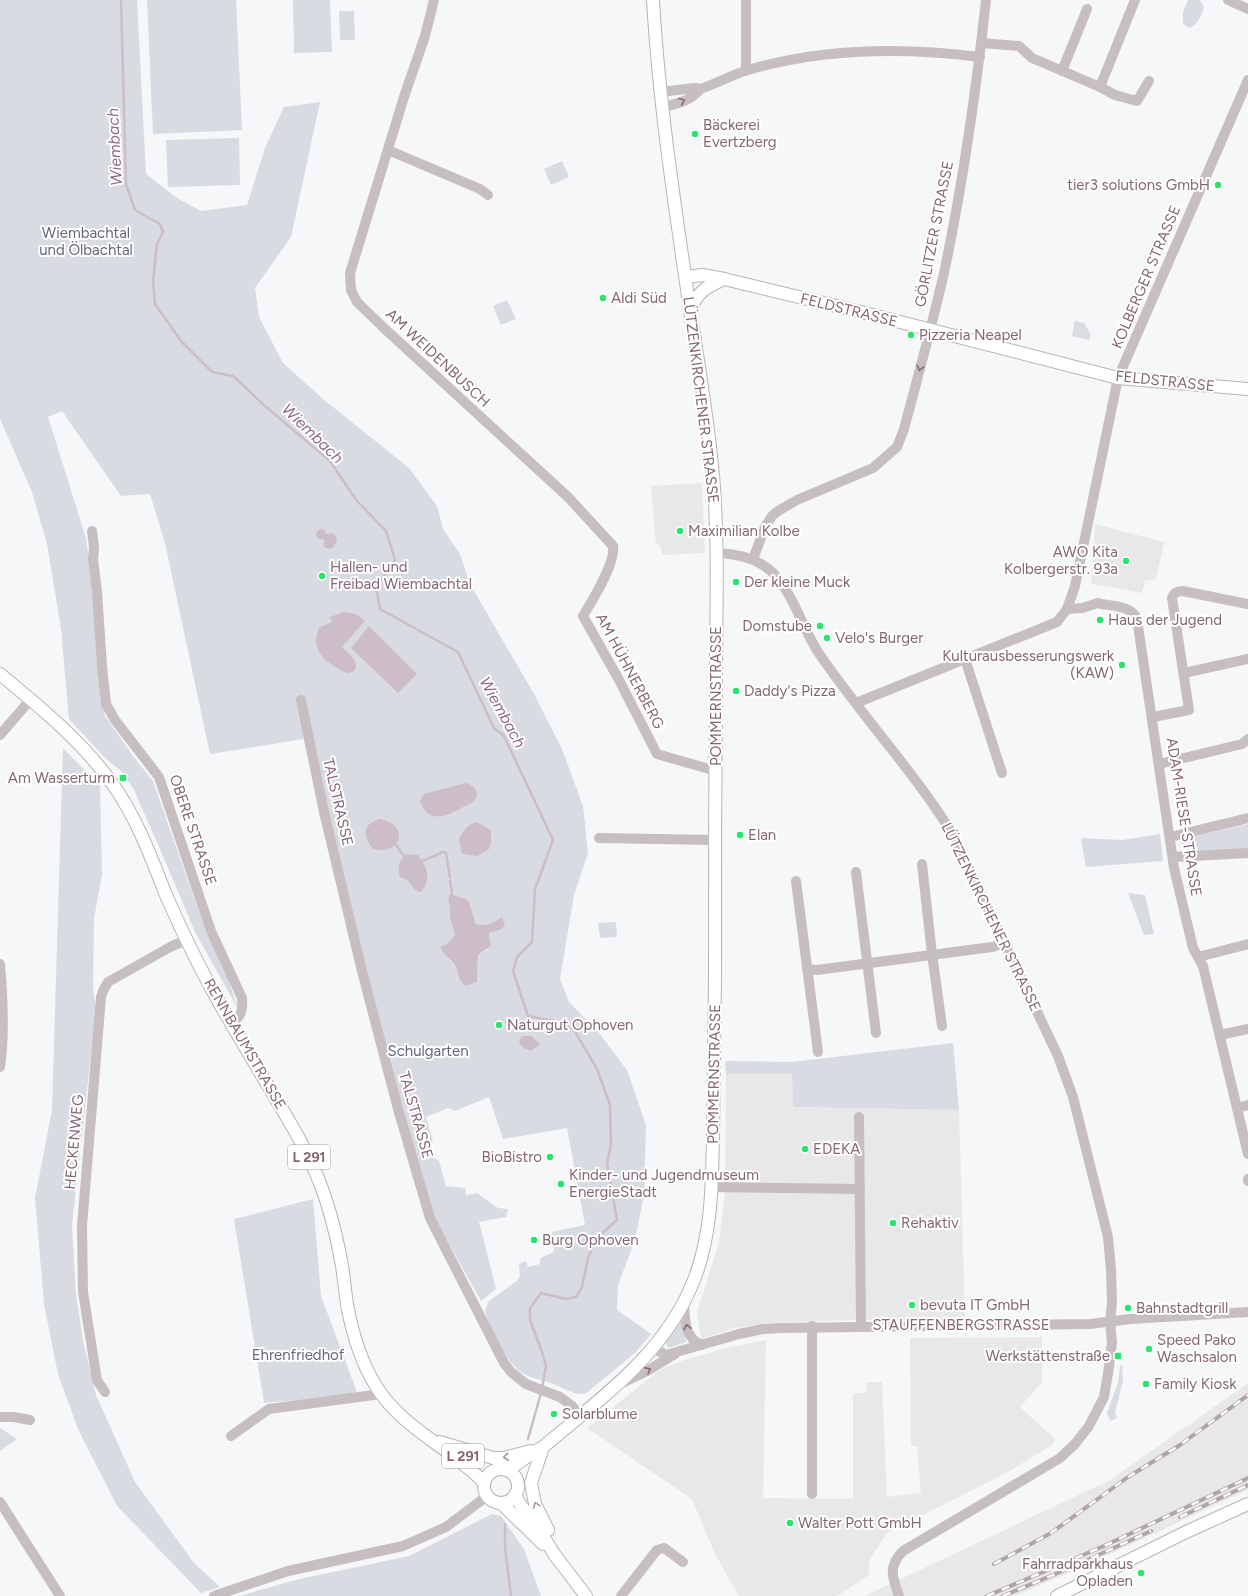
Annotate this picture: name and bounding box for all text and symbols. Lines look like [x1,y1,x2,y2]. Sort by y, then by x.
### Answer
one-way arrow [679,97,686,105]
water label: Wiembach [103,108,126,186]
place label: Bäckerei Evertzberg [703,116,777,151]
marker: Bäckerei Evertzberg [690,129,700,139]
street label: GÖRLITZER STRASSE [911,159,957,309]
place label: tier3 solutions GmbH [1067,176,1210,194]
marker: tier3 solutions GmbH [1213,180,1223,190]
street label: KOLBERGER STRASSE [1108,203,1184,351]
park label: Wiembachtal und Ölbachtal [39,224,133,259]
place label: Aldi Süd [611,289,667,307]
street label: FELDSTRASSE [799,289,899,331]
marker: Aldi Süd [598,293,608,303]
street label: LÜTZENKIRCHENER STRASSE [679,296,723,504]
street label: AM WEIDENBUSCH [382,305,494,411]
place label: Pizzeria Neapel [919,326,1022,344]
marker: Pizzeria Neapel [906,330,916,340]
one-way arrow [916,364,925,371]
street label: FELDSTRASSE [1115,367,1215,395]
water label: Wiembach [278,399,347,467]
place label: Maximilian Kolbe [688,522,800,540]
marker: Maximilian Kolbe [675,526,685,536]
place label: AWO Kita Kolbergerstr. 93a [1004,543,1118,578]
marker: AWO Kita Kolbergerstr. 93a [1121,556,1131,566]
place label: Hallen- und Freibad Wiembachtal [330,558,472,593]
marker: Hallen- und Freibad Wiembachtal [317,571,327,581]
place label: Der kleine Muck [744,573,851,591]
marker: Der kleine Muck [731,577,741,587]
street label: AM HÜHNERBERG [592,610,668,732]
place label: Haus der Jugend [1108,611,1222,629]
marker: Haus der Jugend [1095,615,1105,625]
place label: Domstube [742,617,812,635]
marker: Domstube [815,621,825,631]
street label: POMMERNSTRASSE [707,626,725,766]
place label: Velo's Burger [835,629,923,647]
marker: Velo's Burger [822,633,832,643]
place label: Kulturausbesserungswerk (KAW) [942,647,1115,682]
marker: Kulturausbesserungswerk (KAW) [1117,660,1127,670]
water label: Wiembach [475,674,530,751]
place label: Daddy's Pizza [744,682,836,700]
marker: Daddy's Pizza [731,686,741,696]
street label: ADAM-RIESE-STRASSE [1163,736,1205,898]
street label: TALSTRASSE [319,756,357,848]
place label: Am Wasserturm [8,769,115,787]
street label: OBERE STRASSE [166,772,220,888]
marker: Am Wasserturm [118,773,128,783]
street label: LÜTZENKIRCHENER STRASSE [937,820,1045,1014]
place label: Elan [748,826,776,844]
marker: Elan [735,830,745,840]
street label: RENNBAUMSTRASSE [200,975,290,1113]
street label: POMMERNSTRASSE [704,1004,724,1144]
place label: Naturgut Ophoven [507,1016,633,1034]
marker: Naturgut Ophoven [494,1020,504,1030]
park label: Schulgarten [387,1042,469,1060]
street label: TALSTRASSE [395,1069,437,1161]
street label: HECKENWEG [61,1094,87,1190]
place label: EDEKA [813,1140,860,1158]
marker: EDEKA [800,1144,810,1154]
road number: L 291 [288,1145,330,1169]
place label: BioBistro [482,1148,542,1166]
marker: BioBistro [545,1152,555,1162]
place label: Kinder- und Jugendmuseum EnergieStadt [569,1166,759,1201]
marker: Kinder- und Jugendmuseum EnergieStadt [556,1179,566,1189]
place label: Rehaktiv [901,1214,959,1232]
marker: Rehaktiv [888,1218,898,1228]
place label: Burg Ophoven [542,1231,639,1249]
marker: Burg Ophoven [529,1235,539,1245]
place label: bevuta IT GmbH [920,1296,1030,1314]
place label: Bahnstadtgrill [1136,1299,1228,1317]
marker: bevuta IT GmbH [907,1300,917,1310]
marker: Bahnstadtgrill [1123,1303,1133,1313]
street label: STAUFFENBERGSTRASSE [872,1316,1050,1334]
one-way arrow [684,1324,692,1331]
place label: Speed Pako Waschsalon [1157,1331,1237,1366]
marker: Speed Pako Waschsalon [1144,1344,1154,1354]
park label: Ehrenfriedhof [252,1346,345,1364]
place label: Werkstättenstraße [985,1347,1110,1365]
marker: Werkstättenstraße [1113,1351,1123,1361]
one-way arrow [644,1367,651,1375]
place label: Family Kiosk [1154,1375,1237,1393]
marker: Family Kiosk [1141,1379,1151,1389]
place label: Solarblume [562,1405,637,1423]
marker: Solarblume [549,1409,559,1419]
road number: L 291 [442,1444,484,1468]
one-way arrow [503,1452,509,1461]
one-way arrow [533,1501,541,1508]
place label: Walter Pott GmbH [798,1514,922,1532]
marker: Walter Pott GmbH [785,1518,795,1528]
place label: Fahrradparkhaus Opladen [1022,1555,1133,1590]
marker: Fahrradparkhaus Opladen [1136,1568,1146,1578]

